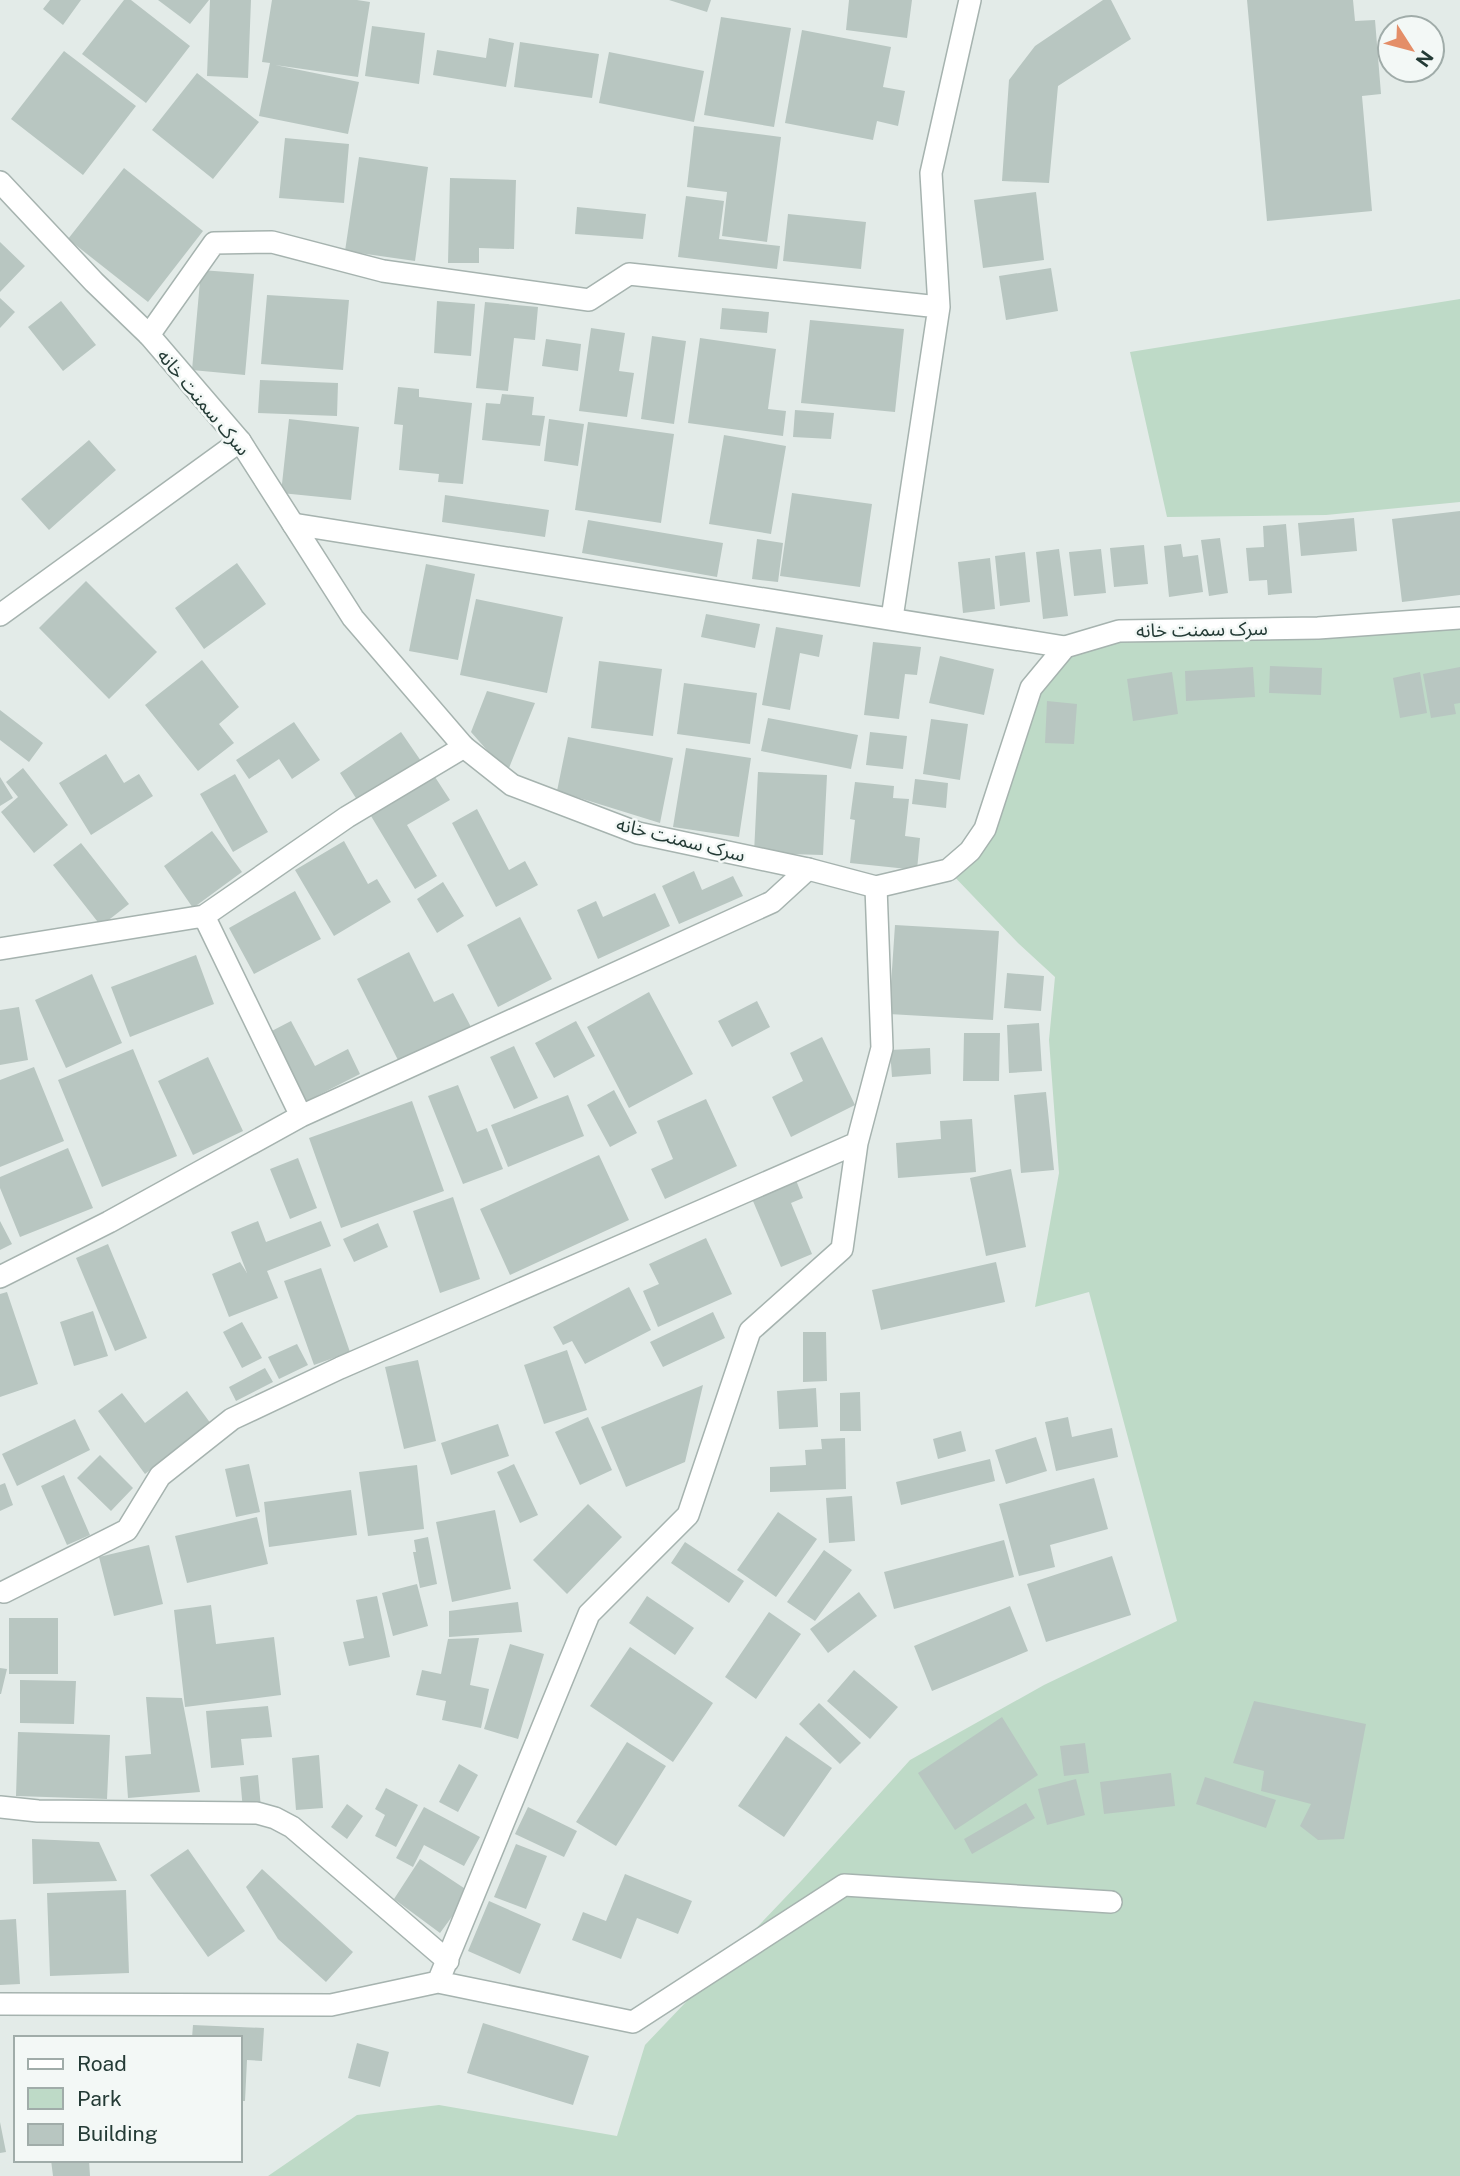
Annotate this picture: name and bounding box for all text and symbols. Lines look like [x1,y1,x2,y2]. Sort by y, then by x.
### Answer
north arrow [1376,14,1446,84]
text: N [1411,47,1438,71]
street label: سرک سمنت خانه [152,344,255,460]
street label: سرک سمنت خانه [1136,617,1268,642]
street label: سرک سمنت خانه [614,812,748,867]
legend [14,2036,242,2162]
text: Road [77,2051,127,2076]
text: Park [77,2086,122,2111]
text: Building [77,2121,158,2146]

